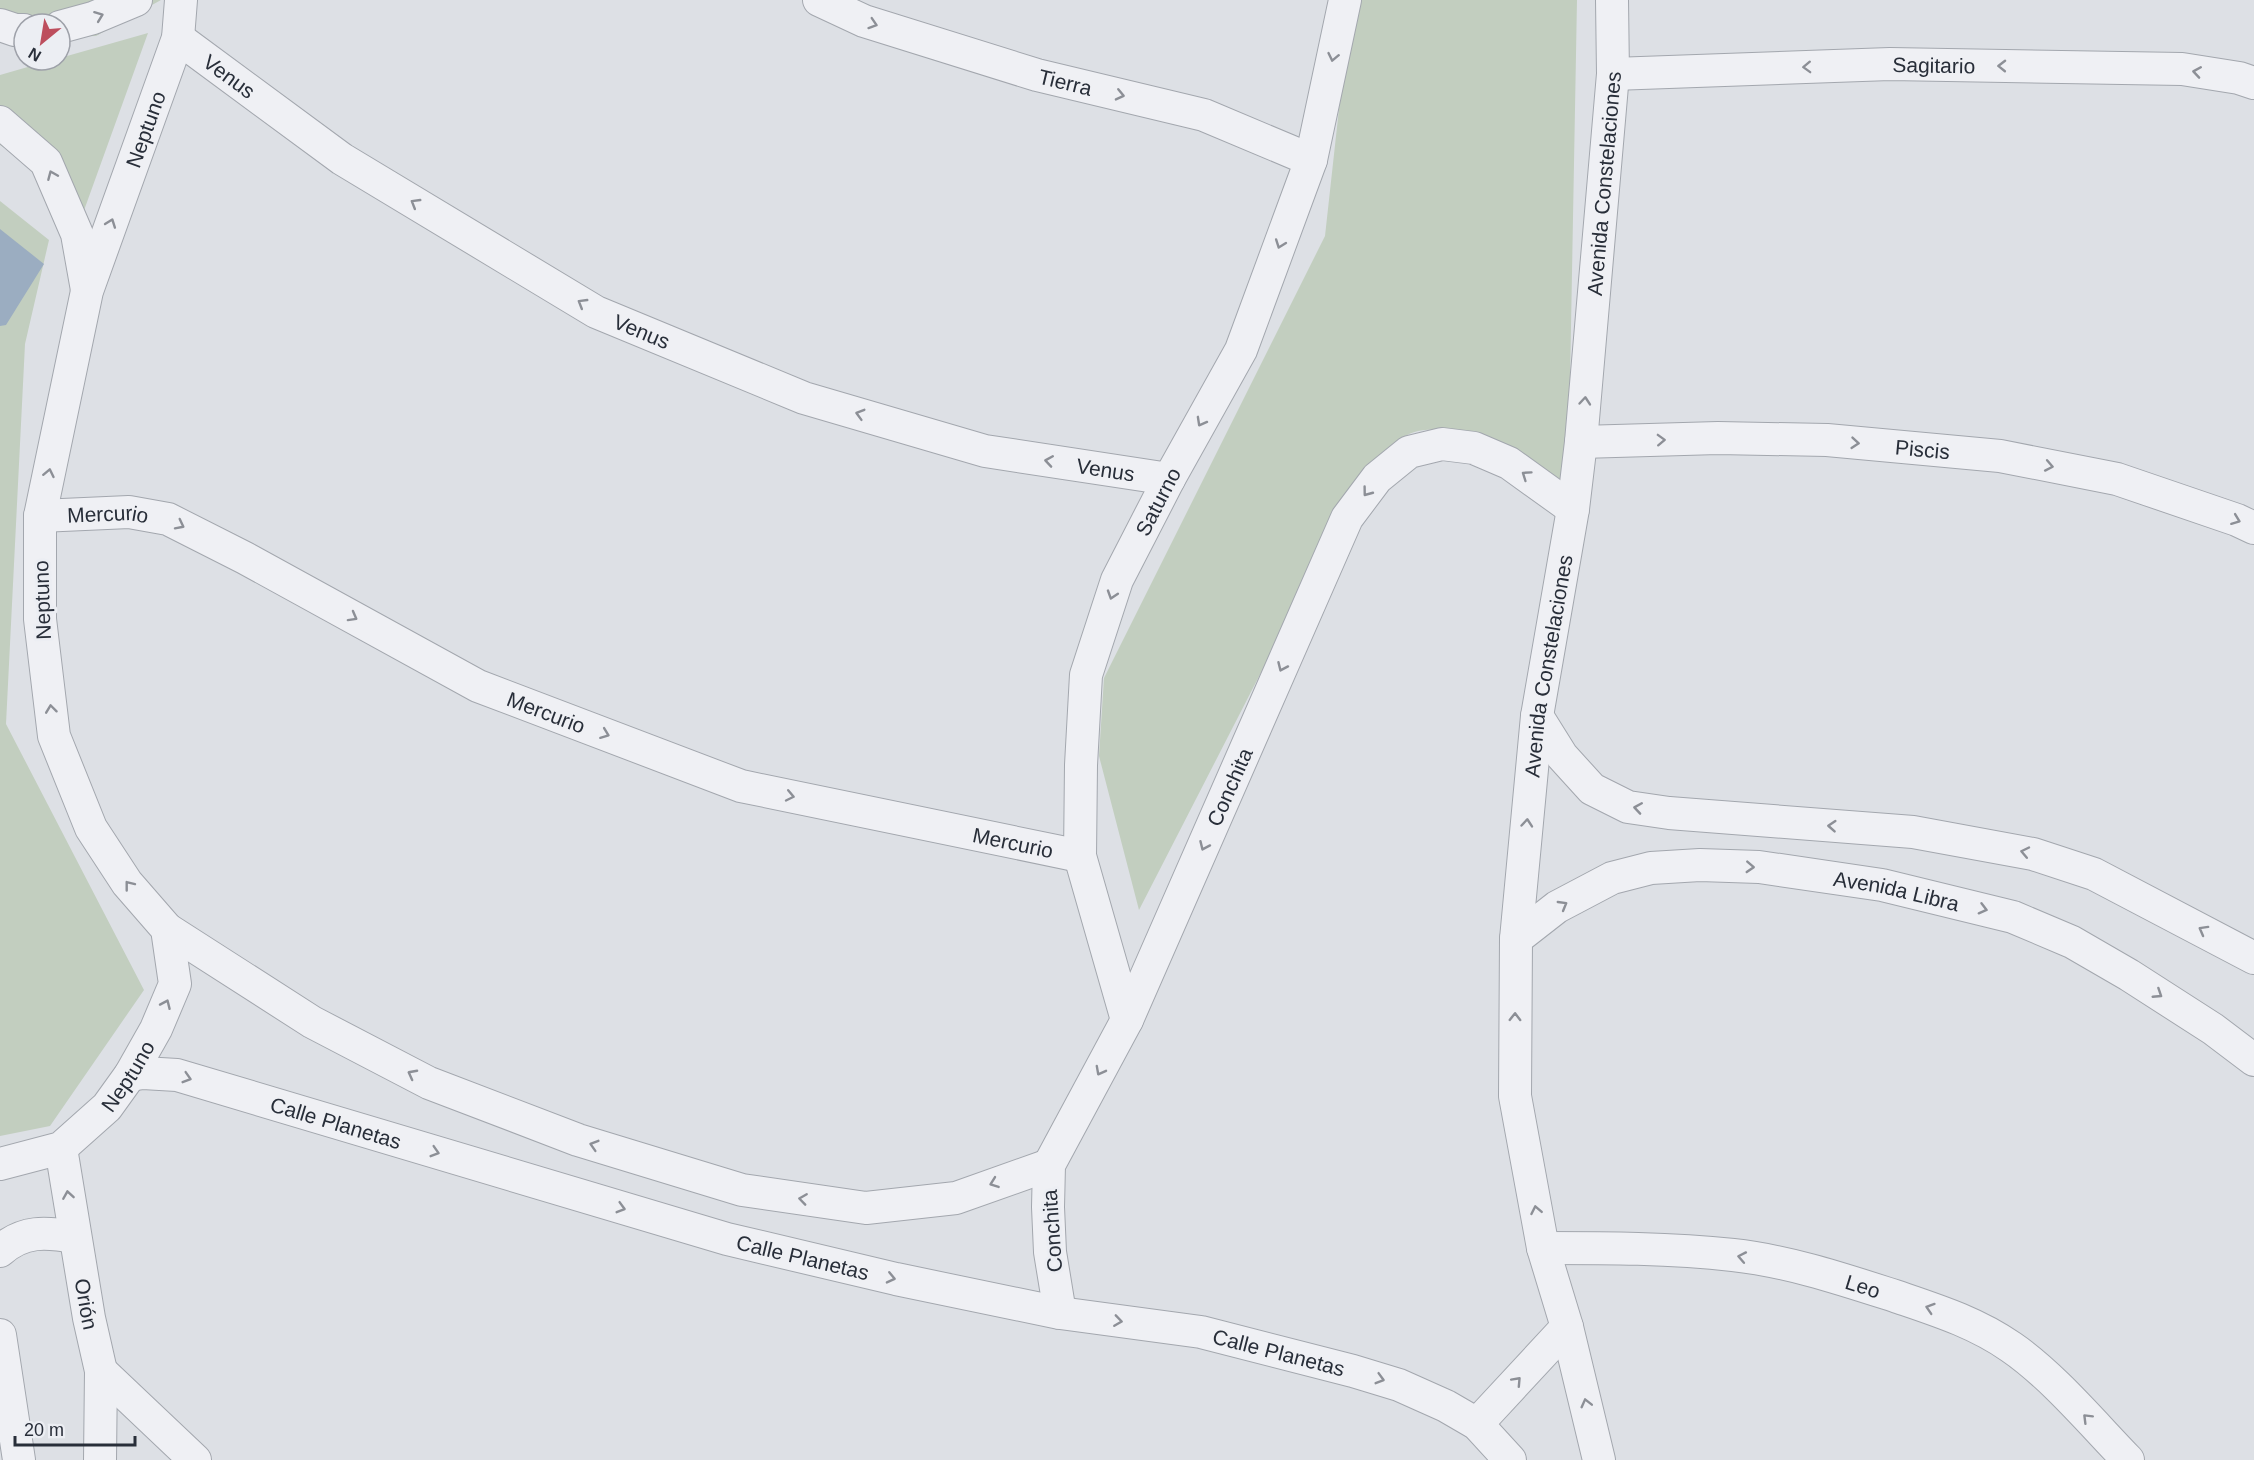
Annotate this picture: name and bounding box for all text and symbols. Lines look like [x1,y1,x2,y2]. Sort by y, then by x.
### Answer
one-way arrow [93,10,103,23]
north arrow [12,12,72,72]
one-way arrow [867,16,877,29]
text: N [25,44,44,65]
street label: Venus [199,49,260,103]
one-way arrow [1327,52,1340,62]
street label: Sagitario [1892,53,1975,77]
one-way arrow [1997,60,2006,72]
one-way arrow [1803,61,1812,73]
street label: Tierra [1036,64,1095,99]
one-way arrow [2192,66,2201,78]
street label: Avenida Constelaciones [1582,70,1625,297]
street label: Neptuno [121,88,170,170]
one-way arrow [1115,88,1125,101]
one-way arrow [47,171,59,182]
one-way arrow [411,198,421,210]
one-way arrow [104,219,117,229]
one-way arrow [1274,238,1287,249]
one-way arrow [578,299,588,311]
street label: Venus [611,309,673,353]
one-way arrow [1578,396,1591,406]
one-way arrow [855,409,866,421]
one-way arrow [1197,416,1208,426]
one-way arrow [1656,433,1665,446]
street label: Piscis [1894,435,1951,463]
one-way arrow [1851,436,1860,449]
street label: Venus [1075,454,1136,485]
one-way arrow [1045,455,1055,468]
one-way arrow [2044,459,2054,472]
street label: Saturno [1130,463,1185,539]
one-way arrow [42,469,55,479]
one-way arrow [1521,471,1532,482]
one-way arrow [1363,485,1374,496]
street label: Mercurio [67,500,150,527]
one-way arrow [2230,513,2241,525]
one-way arrow [174,518,185,529]
street label: Avenida Constelaciones [1520,553,1576,778]
street label: Neptuno [29,560,55,640]
one-way arrow [1107,589,1120,600]
one-way arrow [346,610,357,621]
one-way arrow [1277,661,1289,672]
street label: Mercurio [504,687,589,737]
one-way arrow [45,704,57,713]
one-way arrow [599,727,610,739]
street label: Conchita [1202,744,1256,830]
one-way arrow [784,789,794,802]
one-way arrow [1633,803,1642,815]
one-way arrow [1520,818,1533,827]
one-way arrow [1827,820,1836,833]
street label: Mercurio [971,823,1055,862]
one-way arrow [1199,839,1211,850]
one-way arrow [2020,846,2030,859]
one-way arrow [1746,861,1755,874]
street label: Avenida Libra [1832,867,1962,915]
one-way arrow [125,880,136,891]
one-way arrow [1557,900,1567,912]
one-way arrow [1977,902,1988,914]
one-way arrow [2198,926,2209,937]
one-way arrow [2151,986,2162,997]
one-way arrow [159,999,171,1010]
one-way arrow [1509,1013,1522,1022]
street label: Neptuno [96,1037,159,1116]
one-way arrow [1096,1065,1107,1075]
one-way arrow [408,1070,418,1081]
one-way arrow [182,1071,192,1083]
street label: Calle Planetas [268,1092,404,1153]
one-way arrow [589,1140,600,1152]
one-way arrow [429,1145,440,1157]
one-way arrow [989,1176,999,1189]
street label: Conchita [1038,1189,1066,1273]
one-way arrow [62,1190,75,1200]
one-way arrow [798,1193,807,1205]
one-way arrow [615,1201,626,1213]
one-way arrow [1530,1206,1543,1216]
street label: Calle Planetas [734,1230,871,1284]
one-way arrow [1737,1251,1747,1264]
one-way arrow [886,1270,896,1283]
street label: Leo [1843,1270,1883,1302]
street label: Orión [71,1277,103,1332]
one-way arrow [1925,1303,1936,1315]
one-way arrow [1114,1314,1123,1326]
street label: Calle Planetas [1210,1324,1347,1380]
one-way arrow [1374,1372,1385,1384]
one-way arrow [1510,1377,1521,1388]
one-way arrow [1581,1398,1593,1409]
scale bar [15,1409,135,1447]
one-way arrow [2084,1415,2095,1426]
text: 20 m [24,1420,64,1440]

